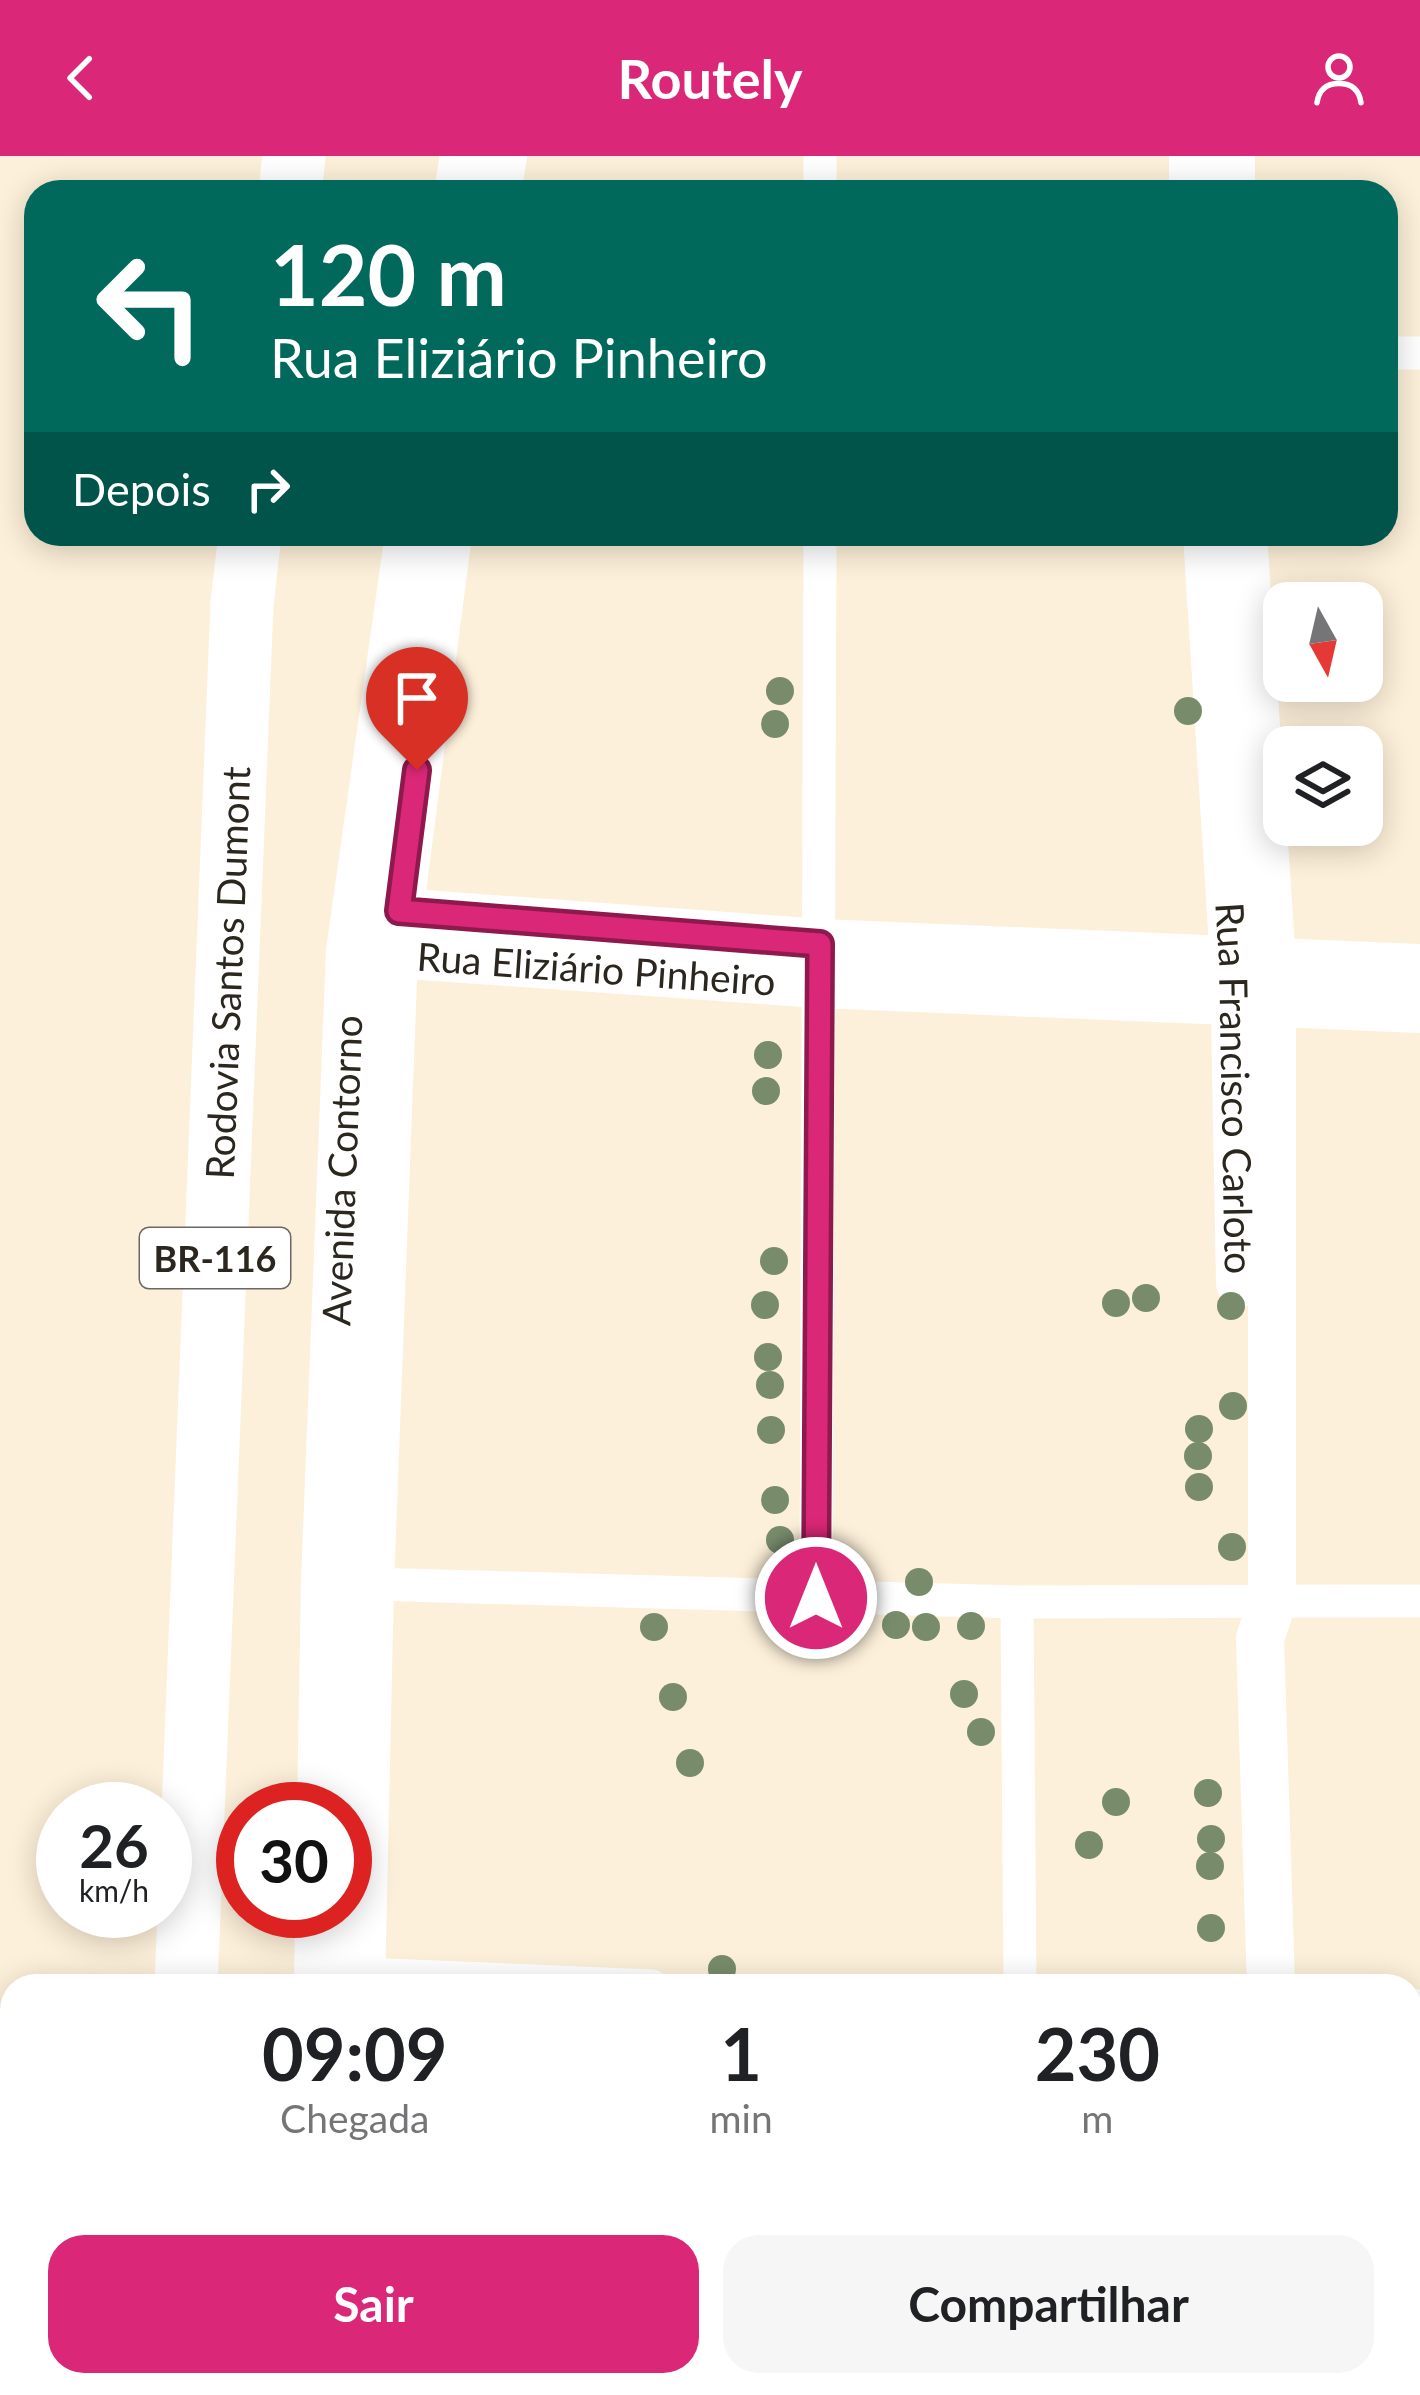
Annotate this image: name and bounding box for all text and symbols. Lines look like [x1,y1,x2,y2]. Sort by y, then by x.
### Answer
icon: back [48,45,114,111]
icon: person [1306,45,1372,111]
text: Routely [617,46,803,111]
text: 120 m [270,223,507,324]
icon: left [72,228,228,384]
text: Rua Eliziário Pinheiro [270,325,768,390]
icon: right [235,456,301,522]
text: Depois [72,462,211,516]
north arrow [1263,582,1383,702]
map controls [1263,582,1383,846]
pin [366,647,468,770]
icon: arrive [384,665,450,731]
button: layers [1263,726,1383,846]
street label: Rodovia Santos Dumont [196,766,258,1180]
street label: Rua Francisco Carloto [1207,901,1263,1275]
street label: Rua Eliziário Pinheiro [415,933,777,1004]
street label: Avenida Contorno [312,1014,370,1327]
road number: BR-116 [140,1228,290,1288]
position arrow [753,1535,879,1661]
speed limit sign: 30 [216,1782,372,1938]
text: 26 [79,1809,149,1881]
text: km/h [79,1872,149,1908]
text: 09:09 [262,2010,448,2096]
text: 1 [720,2010,762,2096]
text: 230 [1035,2010,1160,2096]
text: Chegada [280,2095,429,2141]
text: min [710,2095,773,2141]
text: m [1081,2095,1113,2141]
button: Sair [48,2235,699,2373]
button: Compartilhar [723,2235,1374,2373]

